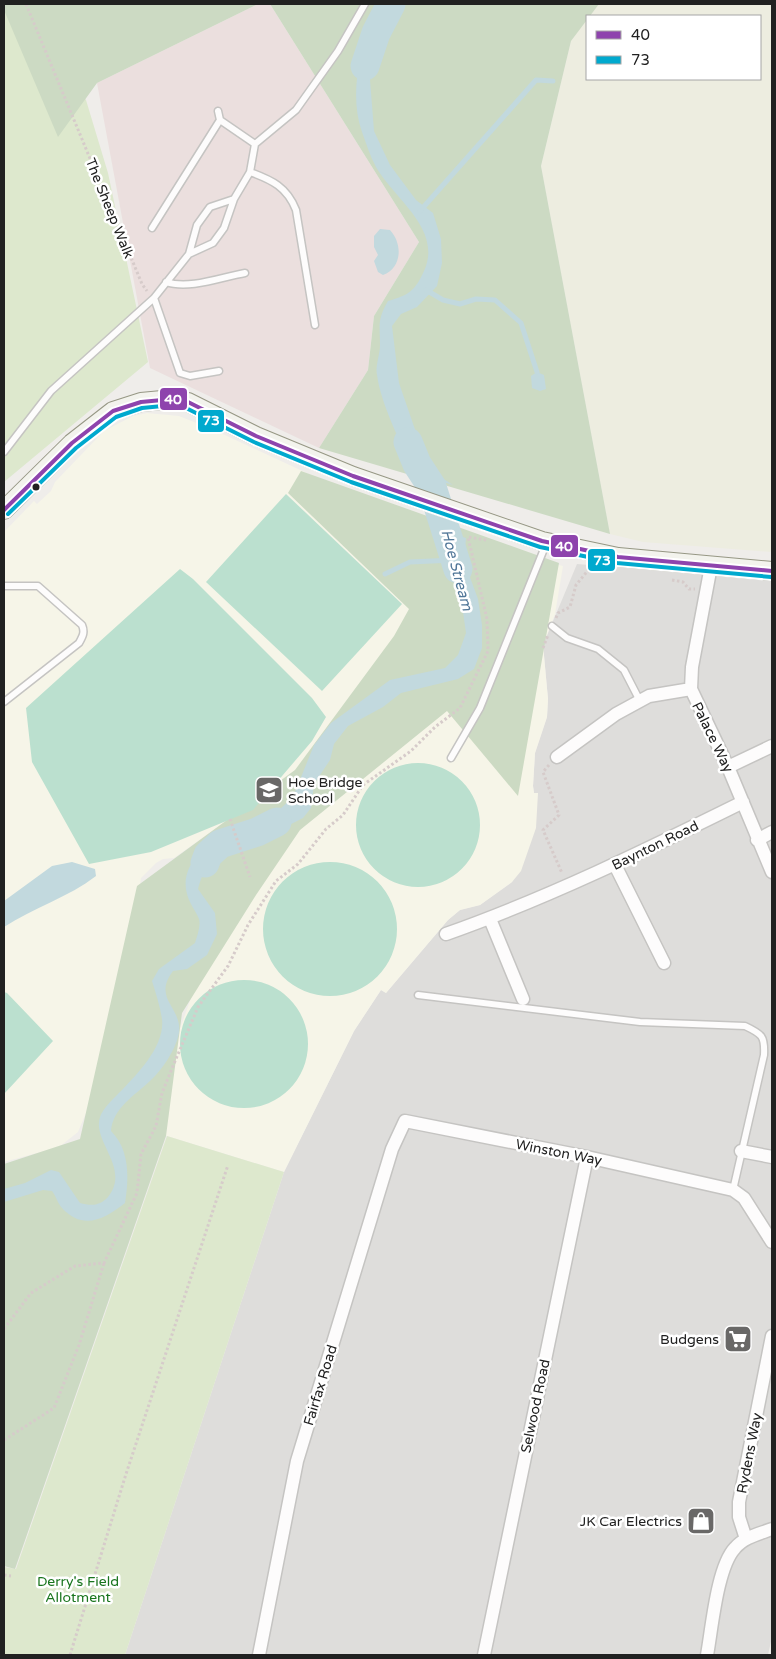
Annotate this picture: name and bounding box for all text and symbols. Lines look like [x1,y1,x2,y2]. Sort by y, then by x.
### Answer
legend [586,15,761,80]
text: 40 [631,26,650,44]
text: 73 [631,51,650,69]
street label: The Sheep Walk [82,156,137,261]
line badge: 40 [159,387,188,411]
text: 40 [164,391,182,408]
line badge: 73 [197,409,225,433]
text: 73 [202,412,220,429]
unlabelled marker [31,482,41,492]
water label: Hoe Stream [438,527,477,614]
line badge: 40 [550,534,579,558]
text: 40 [555,538,573,555]
line badge: 73 [587,548,616,572]
text: 73 [593,552,611,569]
street label: Palace Way [688,699,737,776]
place label: Hoe Bridge School [288,774,363,807]
school or university icon: Hoe Bridge School [254,775,284,805]
street label: Baynton Road [609,817,701,874]
street label: Winston Way [514,1136,604,1169]
supermarket icon: Budgens [723,1324,753,1354]
place label: Budgens [660,1331,719,1348]
street label: Fairfax Road [300,1343,341,1428]
street label: Selwood Road [517,1358,554,1455]
street label: Rydens Way [733,1411,766,1495]
shop icon: JK Car Electrics [686,1506,716,1536]
place label: JK Car Electrics [580,1513,682,1530]
park label: Derry's Field Allotment [37,1573,119,1606]

